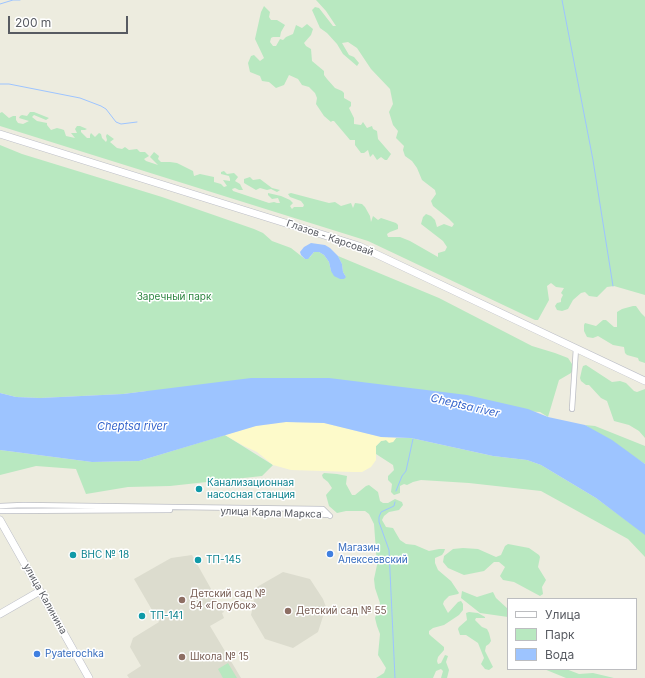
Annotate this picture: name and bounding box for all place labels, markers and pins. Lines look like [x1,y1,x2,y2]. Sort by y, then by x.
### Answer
place label: Канализационная насосная станция [207,477,295,500]
marker: Канализационная насосная станция [194,484,204,494]
place label: Магазин Алексеевский [338,542,408,566]
place label: ВНС № 18 [81,549,129,561]
marker: Магазин Алексеевский [325,549,335,559]
marker: ВНС № 18 [68,550,78,560]
place label: ТП-145 [206,554,241,566]
marker: ТП-145 [193,555,203,565]
place label: Детский сад № 54 «Голубок» [190,588,266,612]
marker: Детский сад № 54 «Голубок» [177,595,187,605]
place label: Детский сад № 55 [296,605,387,617]
marker: Детский сад № 55 [283,606,293,616]
place label: ТП-141 [150,610,183,622]
marker: ТП-141 [137,611,147,621]
place label: Pyaterochka [45,648,104,660]
marker: Pyaterochka [32,649,42,659]
place label: Школа № 15 [190,651,249,663]
marker: Школа № 15 [177,652,187,662]

